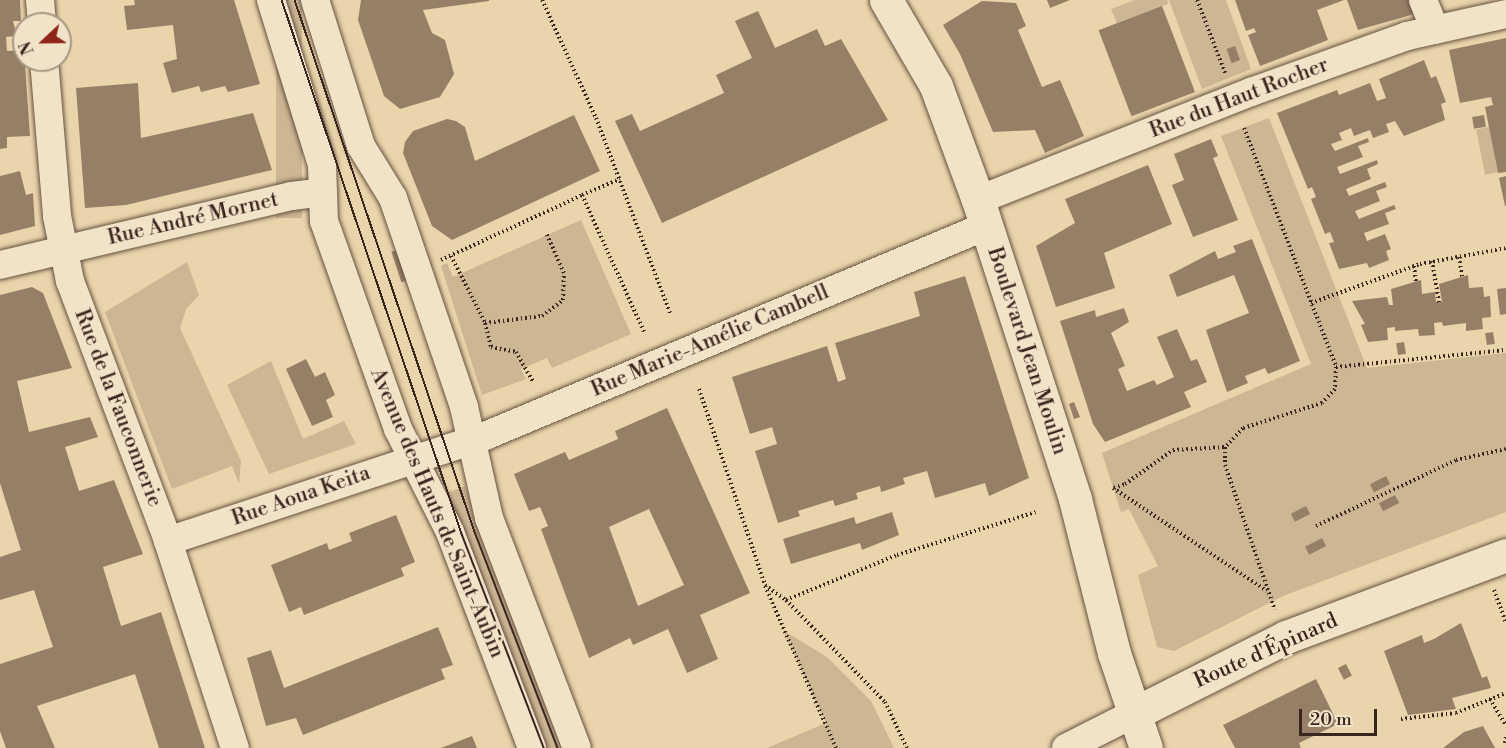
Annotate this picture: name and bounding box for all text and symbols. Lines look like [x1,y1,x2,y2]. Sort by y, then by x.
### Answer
north arrow [12,12,72,72]
text: N [16,38,39,58]
street label: Rue du Haut Rocher [1146,52,1332,144]
street label: Rue André Mornet [105,187,281,251]
street label: Boulevard Jean Moulin [982,244,1072,458]
street label: Rue Marie-Amélie Cambell [587,279,833,403]
street label: Rue de la Fauconnerie [69,306,167,510]
street label: Avenue des Hauts de Saint-Aubin [364,364,510,662]
street label: Rue Aoua Keita [228,461,374,531]
street label: Route d'Épinard [1190,608,1342,694]
scale bar [1302,697,1380,735]
text: 20 m [1310,708,1352,731]

